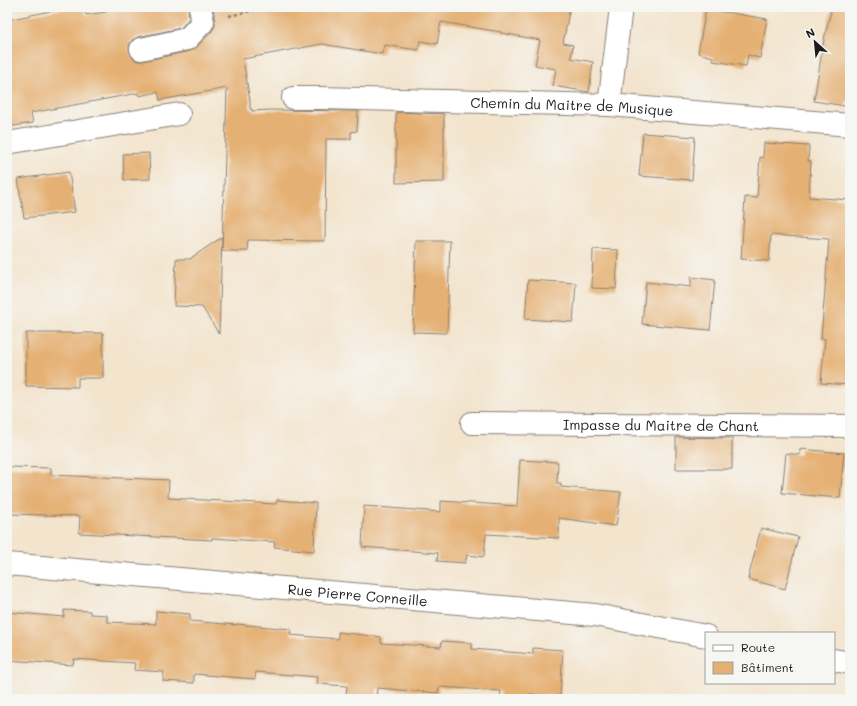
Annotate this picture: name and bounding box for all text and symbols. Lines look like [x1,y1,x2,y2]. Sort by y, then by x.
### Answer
north arrow [795,22,835,62]
text: N [803,24,817,41]
street label: Chemin du Maitre de Musique [470,92,674,120]
street label: Impasse du Maitre de Chant [563,414,759,435]
street label: Rue Pierre Corneille [287,579,428,610]
legend [705,632,835,684]
text: Route [741,639,775,655]
text: Bâtiment [741,659,794,675]

